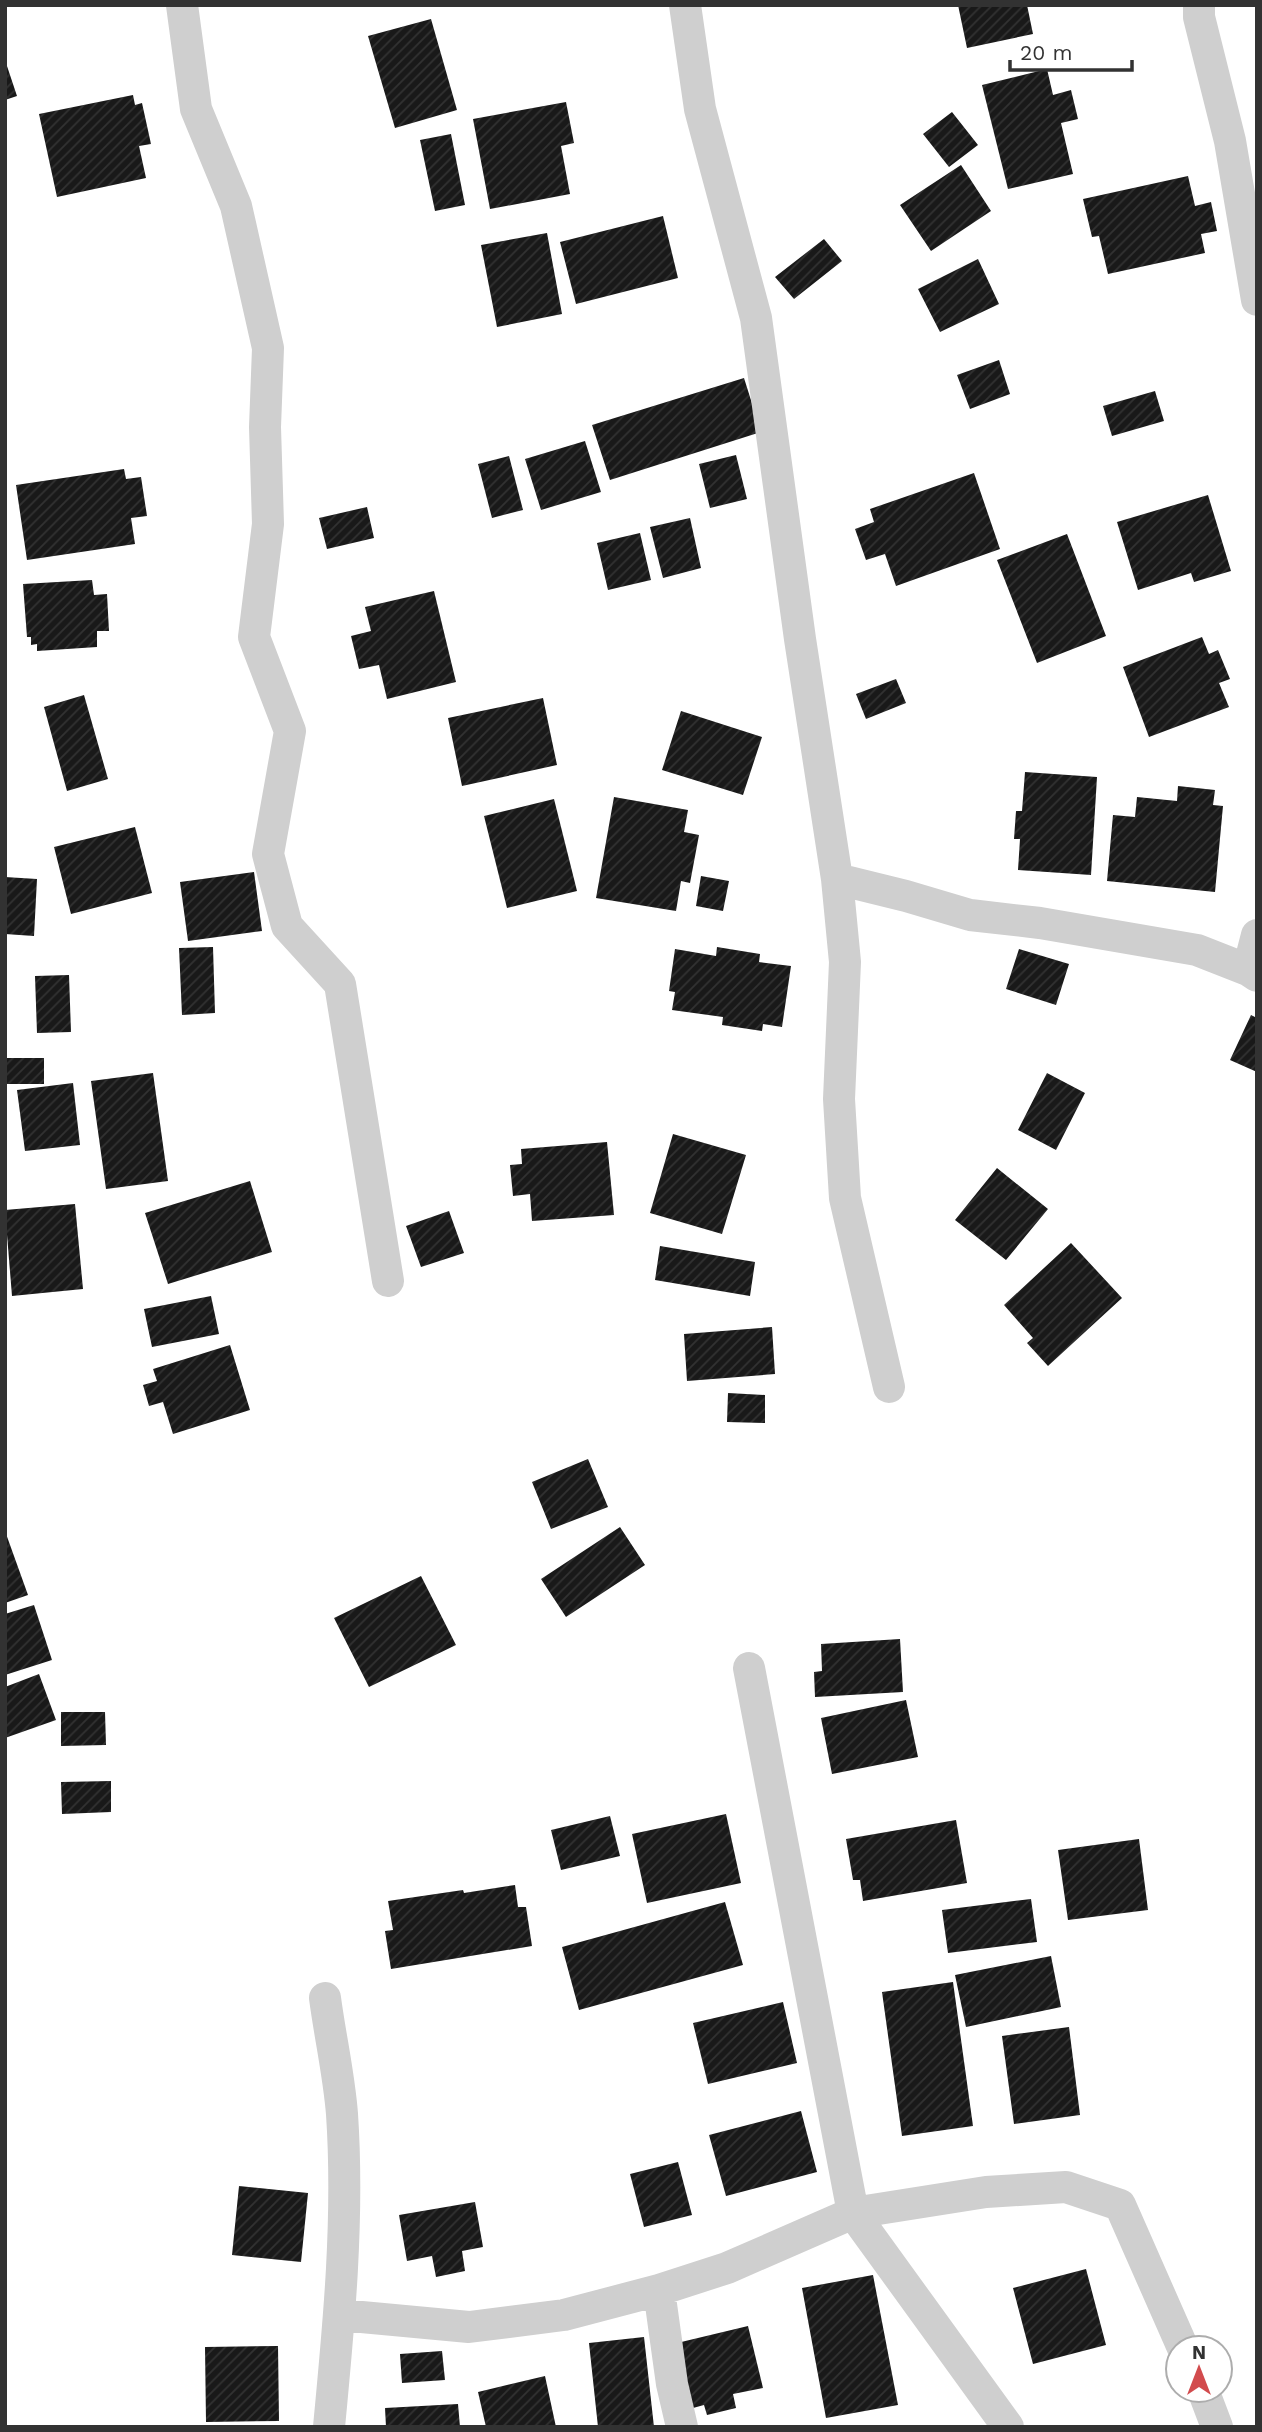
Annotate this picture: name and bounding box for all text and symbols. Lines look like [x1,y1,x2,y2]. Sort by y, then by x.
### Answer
scale bar [1010,28,1132,72]
text: 20 m [1020,40,1072,65]
north arrow [1164,2334,1234,2404]
text: N [1192,2341,1206,2364]

